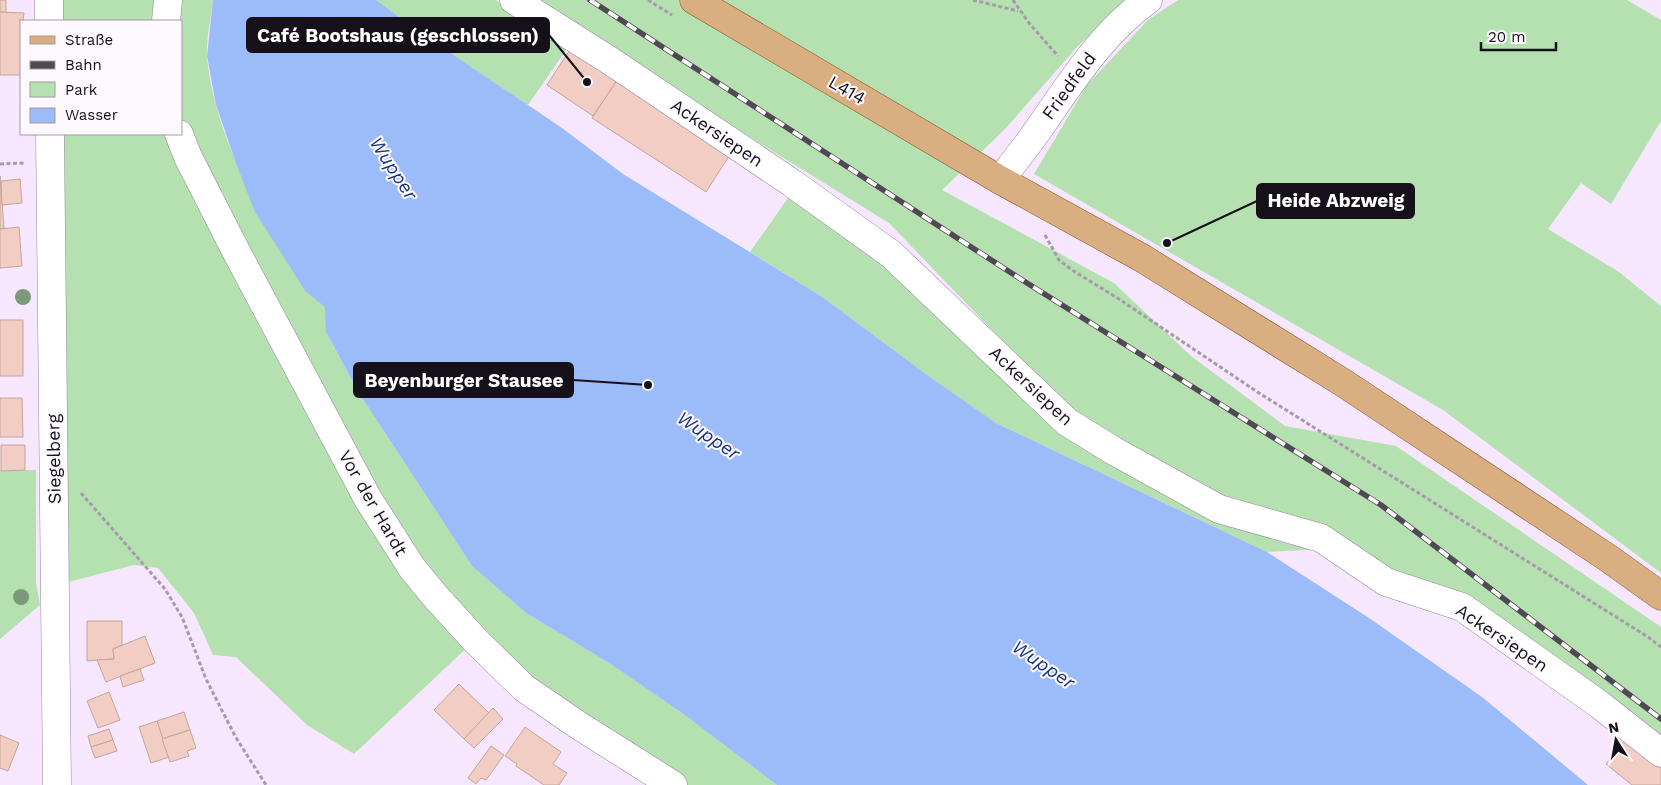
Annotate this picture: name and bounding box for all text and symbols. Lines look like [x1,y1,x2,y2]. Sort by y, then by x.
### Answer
callout: Café Bootshaus (geschlossen) [247,18,549,52]
legend [20,20,182,135]
scale bar [1481,20,1556,52]
text: Café Bootshaus (geschlossen) [257,24,539,47]
text: 20 m [1488,28,1526,46]
text: Straße [65,31,113,49]
street label: Friedfeld [1037,48,1100,123]
text: Bahn [65,56,102,74]
street label: L414 [825,71,869,108]
text: Park [65,81,98,99]
street label: Ackersiepen [667,94,767,171]
text: Wasser [65,106,118,124]
water label: Wupper [365,132,423,205]
callout: Heide Abzweig [1257,184,1414,218]
text: Heide Abzweig [1267,189,1405,212]
street label: Ackersiepen [985,342,1077,430]
callout: Beyenburger Stausee [354,363,573,397]
text: Beyenburger Stausee [364,369,564,392]
water label: Wupper [673,406,745,465]
street label: Siegelberg [42,413,65,504]
street label: Vor der Hardt [335,446,412,560]
street label: Ackersiepen [1452,599,1552,676]
water label: Wupper [1008,635,1080,694]
north arrow [1591,715,1641,765]
text: N [1607,718,1620,736]

